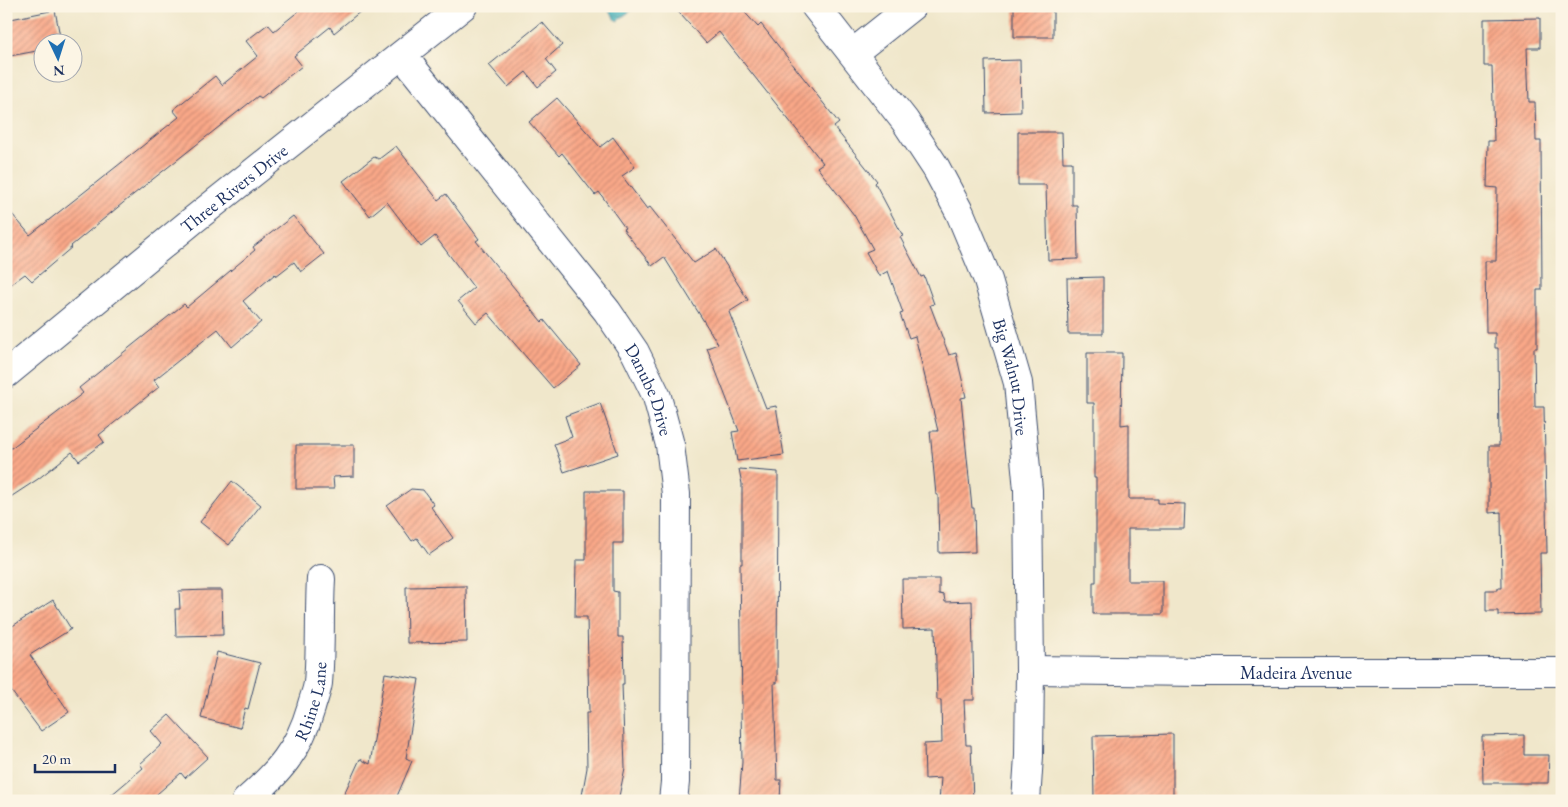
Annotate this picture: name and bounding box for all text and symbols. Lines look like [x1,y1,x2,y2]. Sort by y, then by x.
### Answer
north arrow [32,32,82,82]
text: N [52,62,65,80]
street label: Three Rivers Drive [175,138,292,238]
street label: Big Walnut Drive [988,316,1034,436]
street label: Danube Drive [621,338,678,438]
street label: Rhine Lane [288,661,331,744]
street label: Madeira Avenue [1240,661,1352,684]
scale bar [35,742,115,774]
text: 20 m [42,749,71,768]

